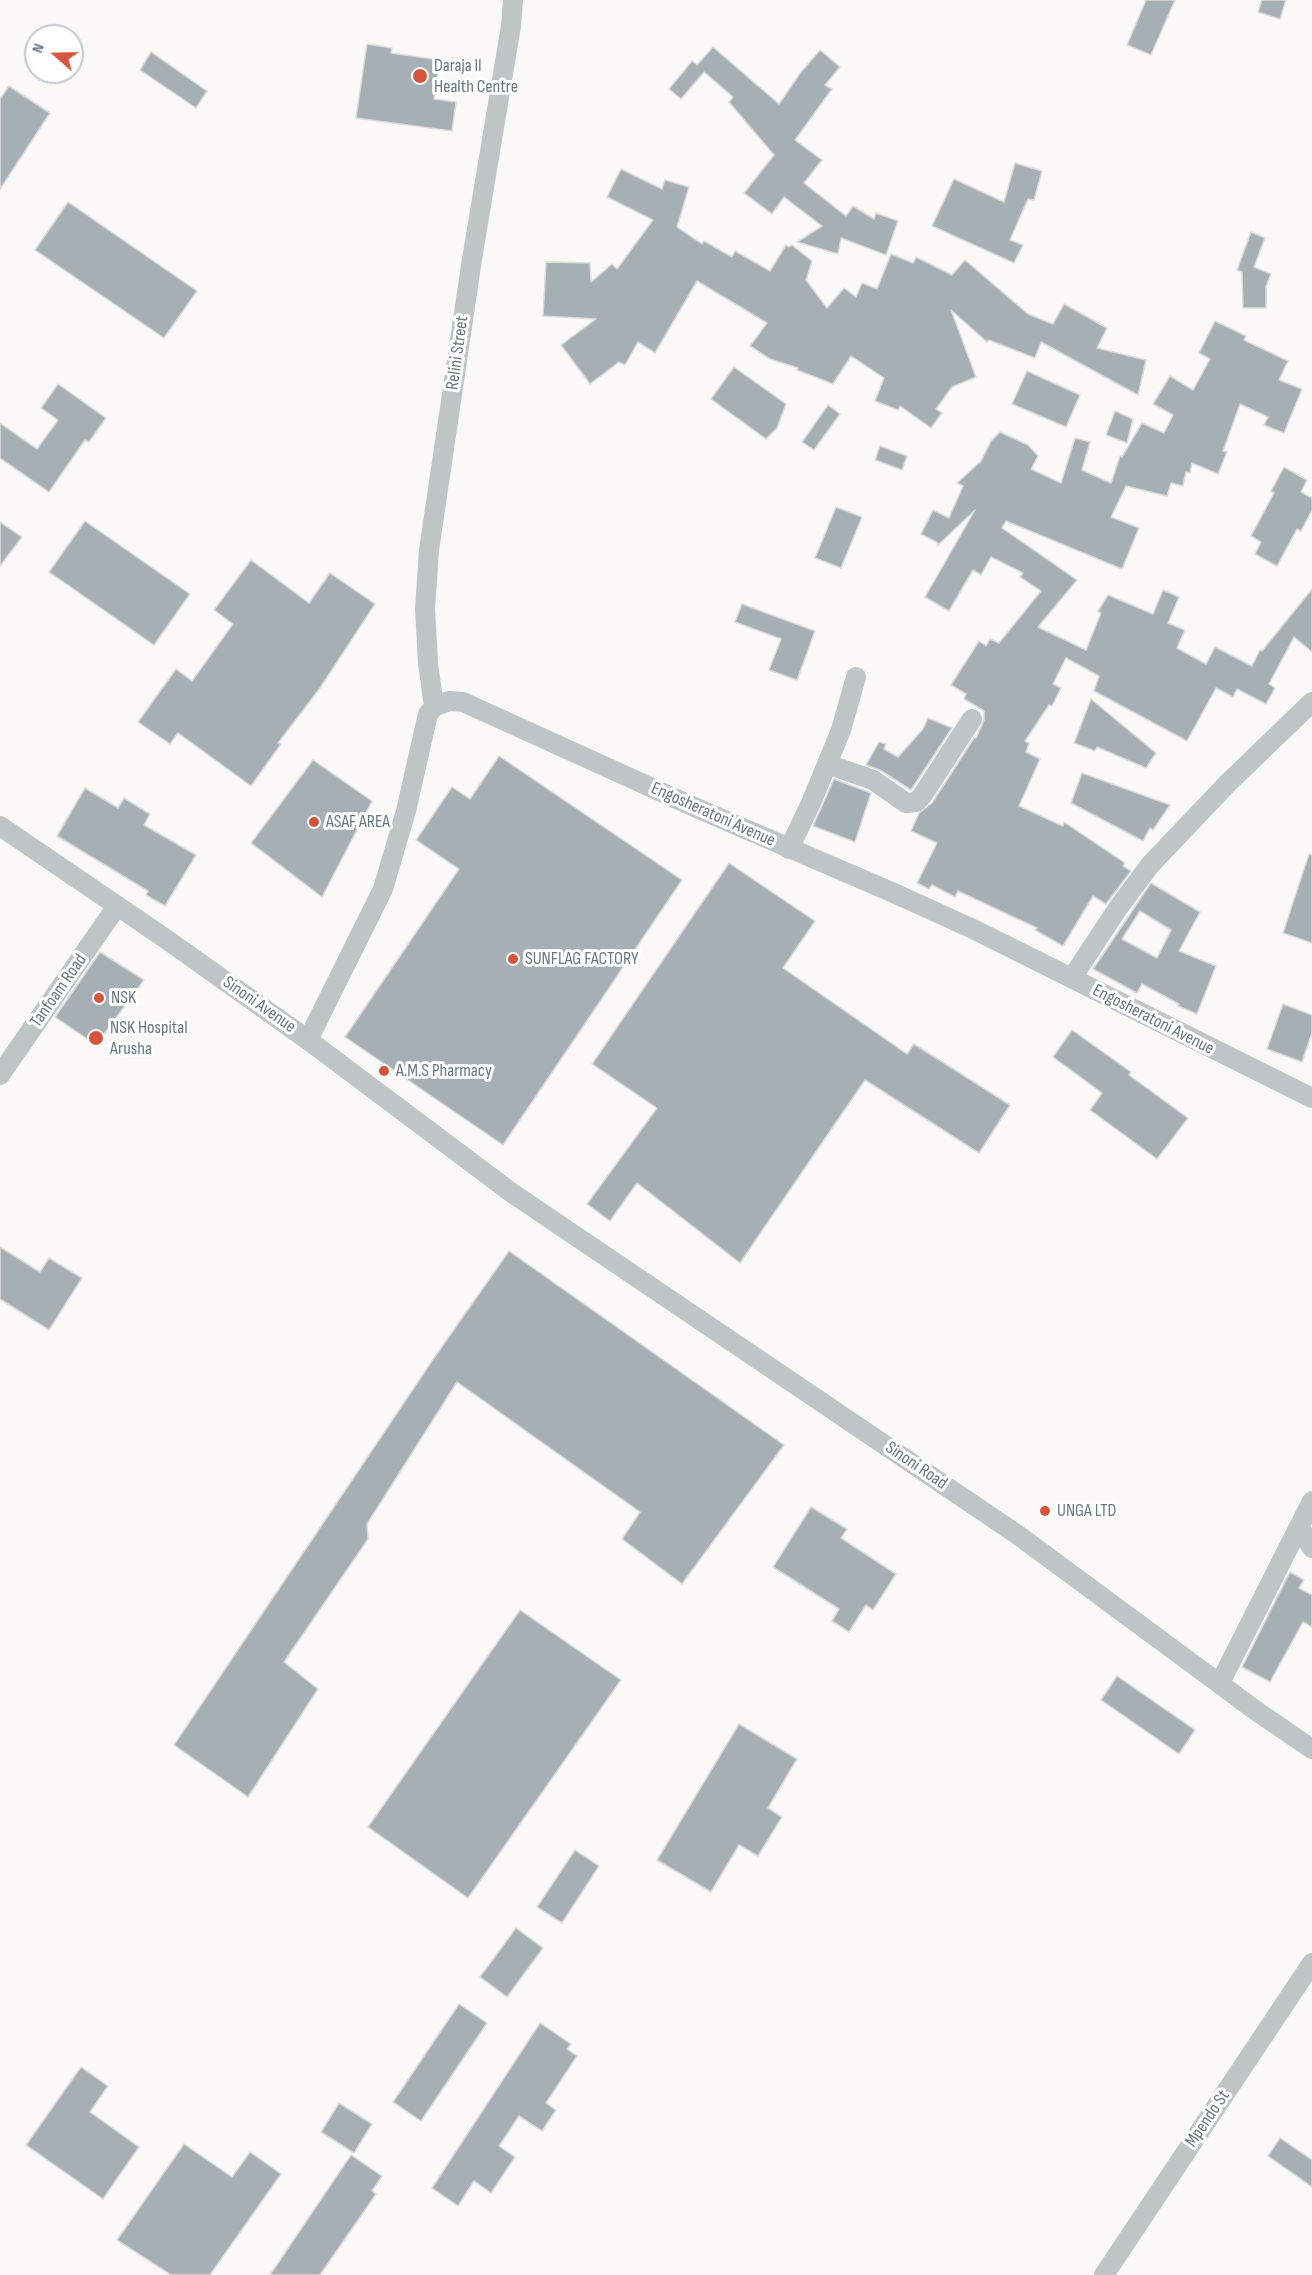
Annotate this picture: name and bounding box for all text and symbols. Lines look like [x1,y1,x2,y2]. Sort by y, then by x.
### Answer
north arrow [24,24,84,84]
text: N [28,41,49,56]
place label: Daraja II Health Centre [434,55,518,98]
marker: Daraja II Health Centre [411,67,429,85]
street label: Relini Street [442,315,474,391]
street label: Engosheratoni Avenue [648,778,778,852]
place label: ASAF AREA [326,811,390,833]
marker: ASAF AREA [307,815,321,829]
place label: SUNFLAG FACTORY [525,948,638,970]
street label: Tanfoam Road [26,950,92,1032]
marker: SUNFLAG FACTORY [506,952,520,966]
street label: Sinoni Avenue [218,972,300,1038]
street label: Engosheratoni Avenue [1089,980,1217,1060]
place label: NSK [111,987,136,1009]
marker: NSK [92,991,106,1005]
place label: NSK Hospital Arusha [110,1017,187,1060]
marker: NSK Hospital Arusha [87,1029,105,1047]
place label: A.M.S Pharmacy [396,1060,492,1082]
marker: A.M.S Pharmacy [377,1064,391,1078]
street label: Sinoni Road [881,1437,951,1495]
place label: UNGA LTD [1057,1500,1116,1522]
marker: UNGA LTD [1038,1504,1052,1518]
street label: Mpendo St [1181,2086,1235,2152]

